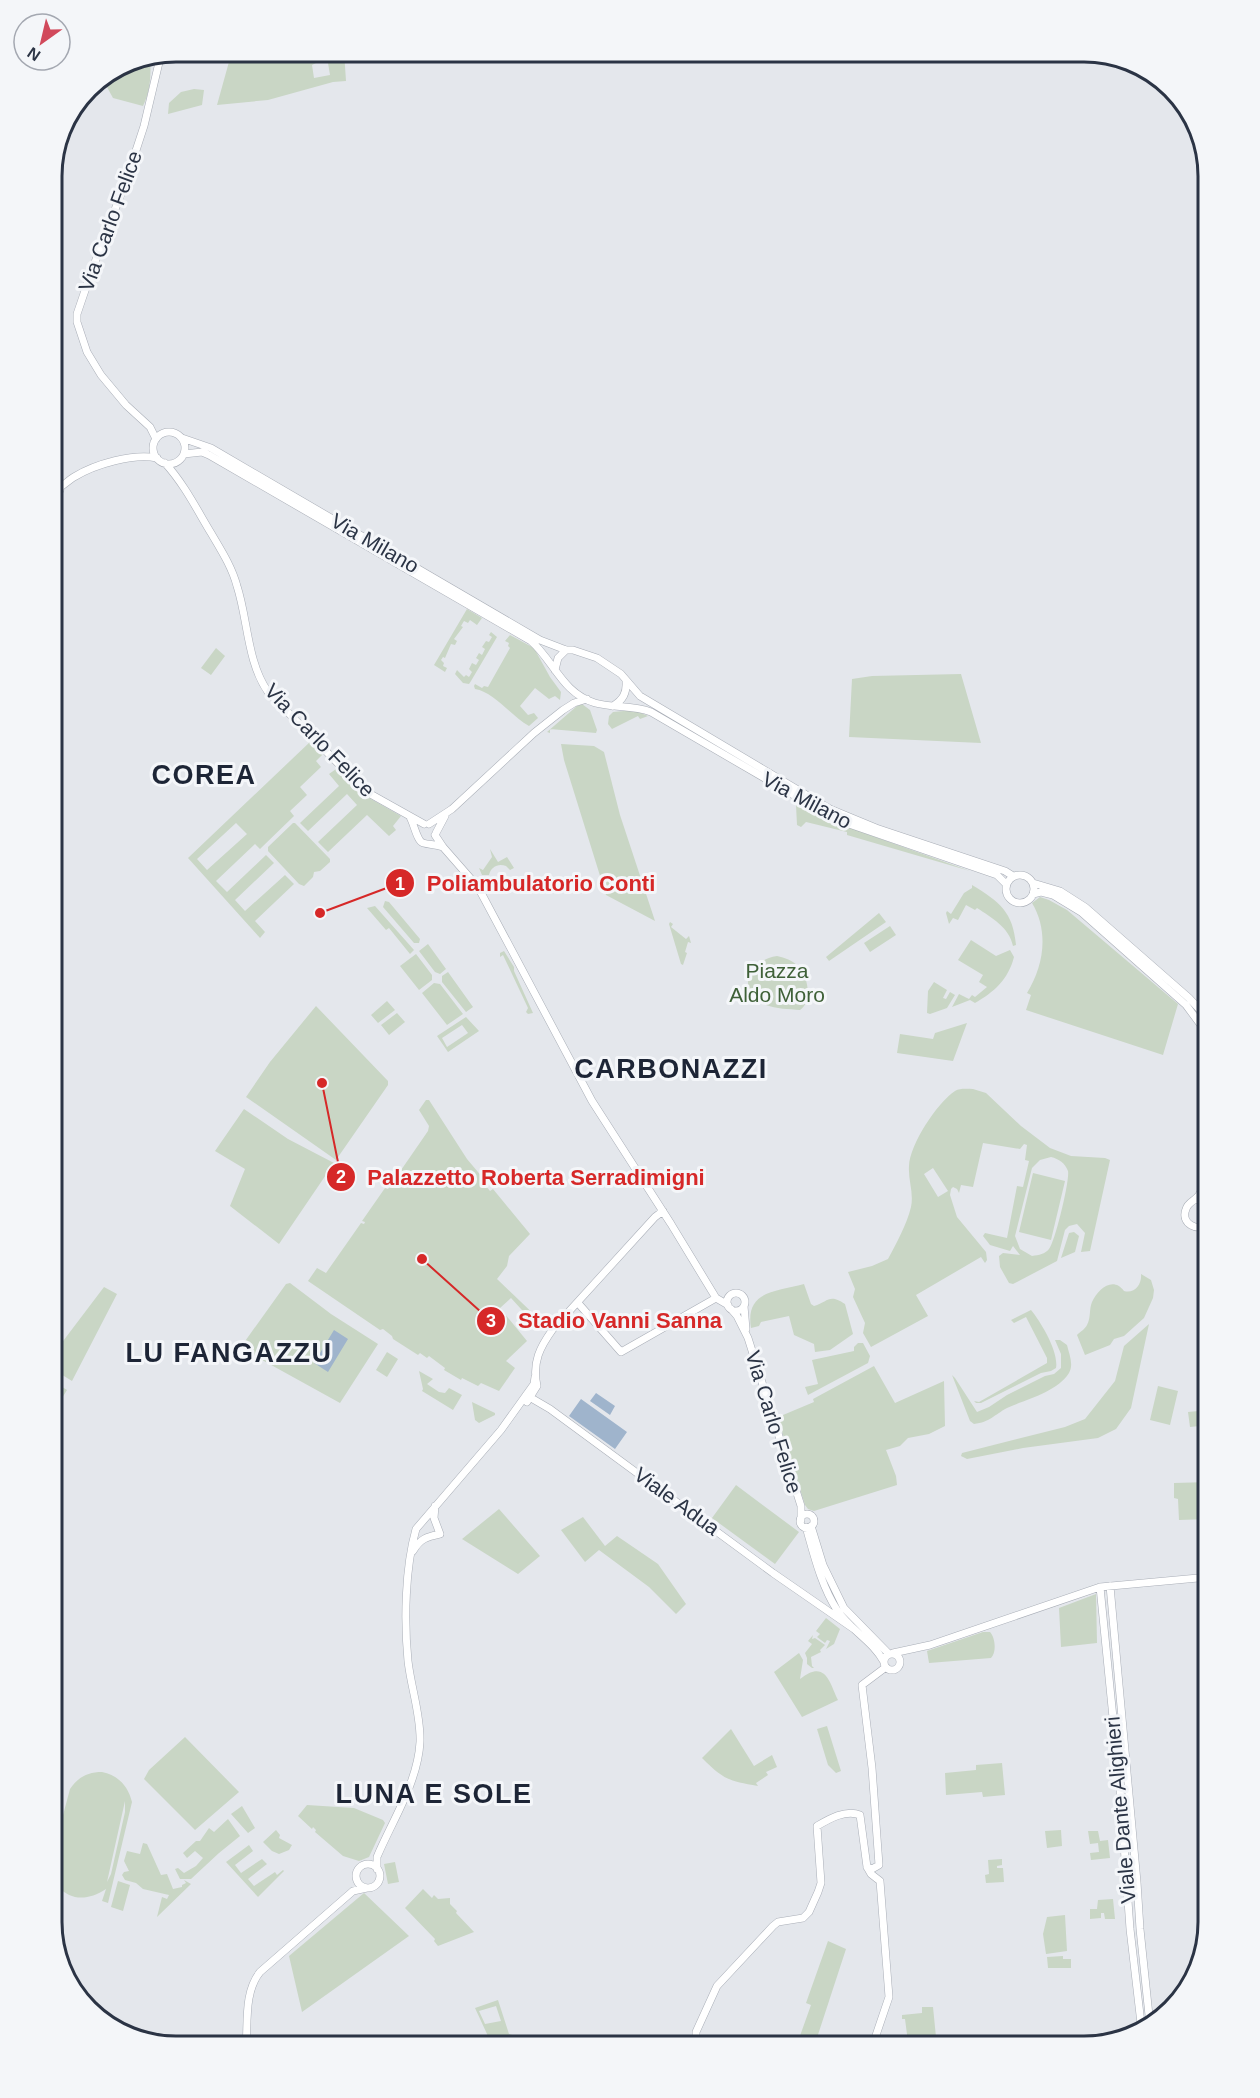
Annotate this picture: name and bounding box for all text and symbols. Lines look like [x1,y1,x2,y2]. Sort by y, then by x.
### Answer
north arrow [12,12,72,72]
text: N [24,44,43,64]
street label: Via Carlo Felice [74,148,146,294]
street label: Via Milano [327,509,423,577]
street label: Via Carlo Felice [260,679,380,801]
district label: COREA [151,760,257,790]
street label: Via Milano [758,767,856,833]
callout: Poliambulatorio Conti [385,863,668,903]
text: Poliambulatorio Conti [427,871,655,896]
text: 1 [395,874,405,894]
park label: Piazza Aldo Moro [729,959,825,1006]
district label: CARBONAZZI [574,1054,768,1084]
callout: Palazzetto Roberta Serradimigni [326,1157,717,1197]
text: Palazzetto Roberta Serradimigni [367,1165,705,1190]
text: 2 [336,1167,346,1187]
callout: Stadio Vanni Sanna [476,1301,734,1341]
text: Stadio Vanni Sanna [518,1308,723,1333]
text: 3 [486,1311,496,1331]
district label: LU FANGAZZU [126,1338,332,1368]
street label: Via Carlo Felice [741,1348,807,1496]
street label: Viale Adua [630,1462,724,1540]
street label: Viale Dante Alighieri [1100,1716,1140,1904]
district label: LUNA E SOLE [335,1779,533,1809]

